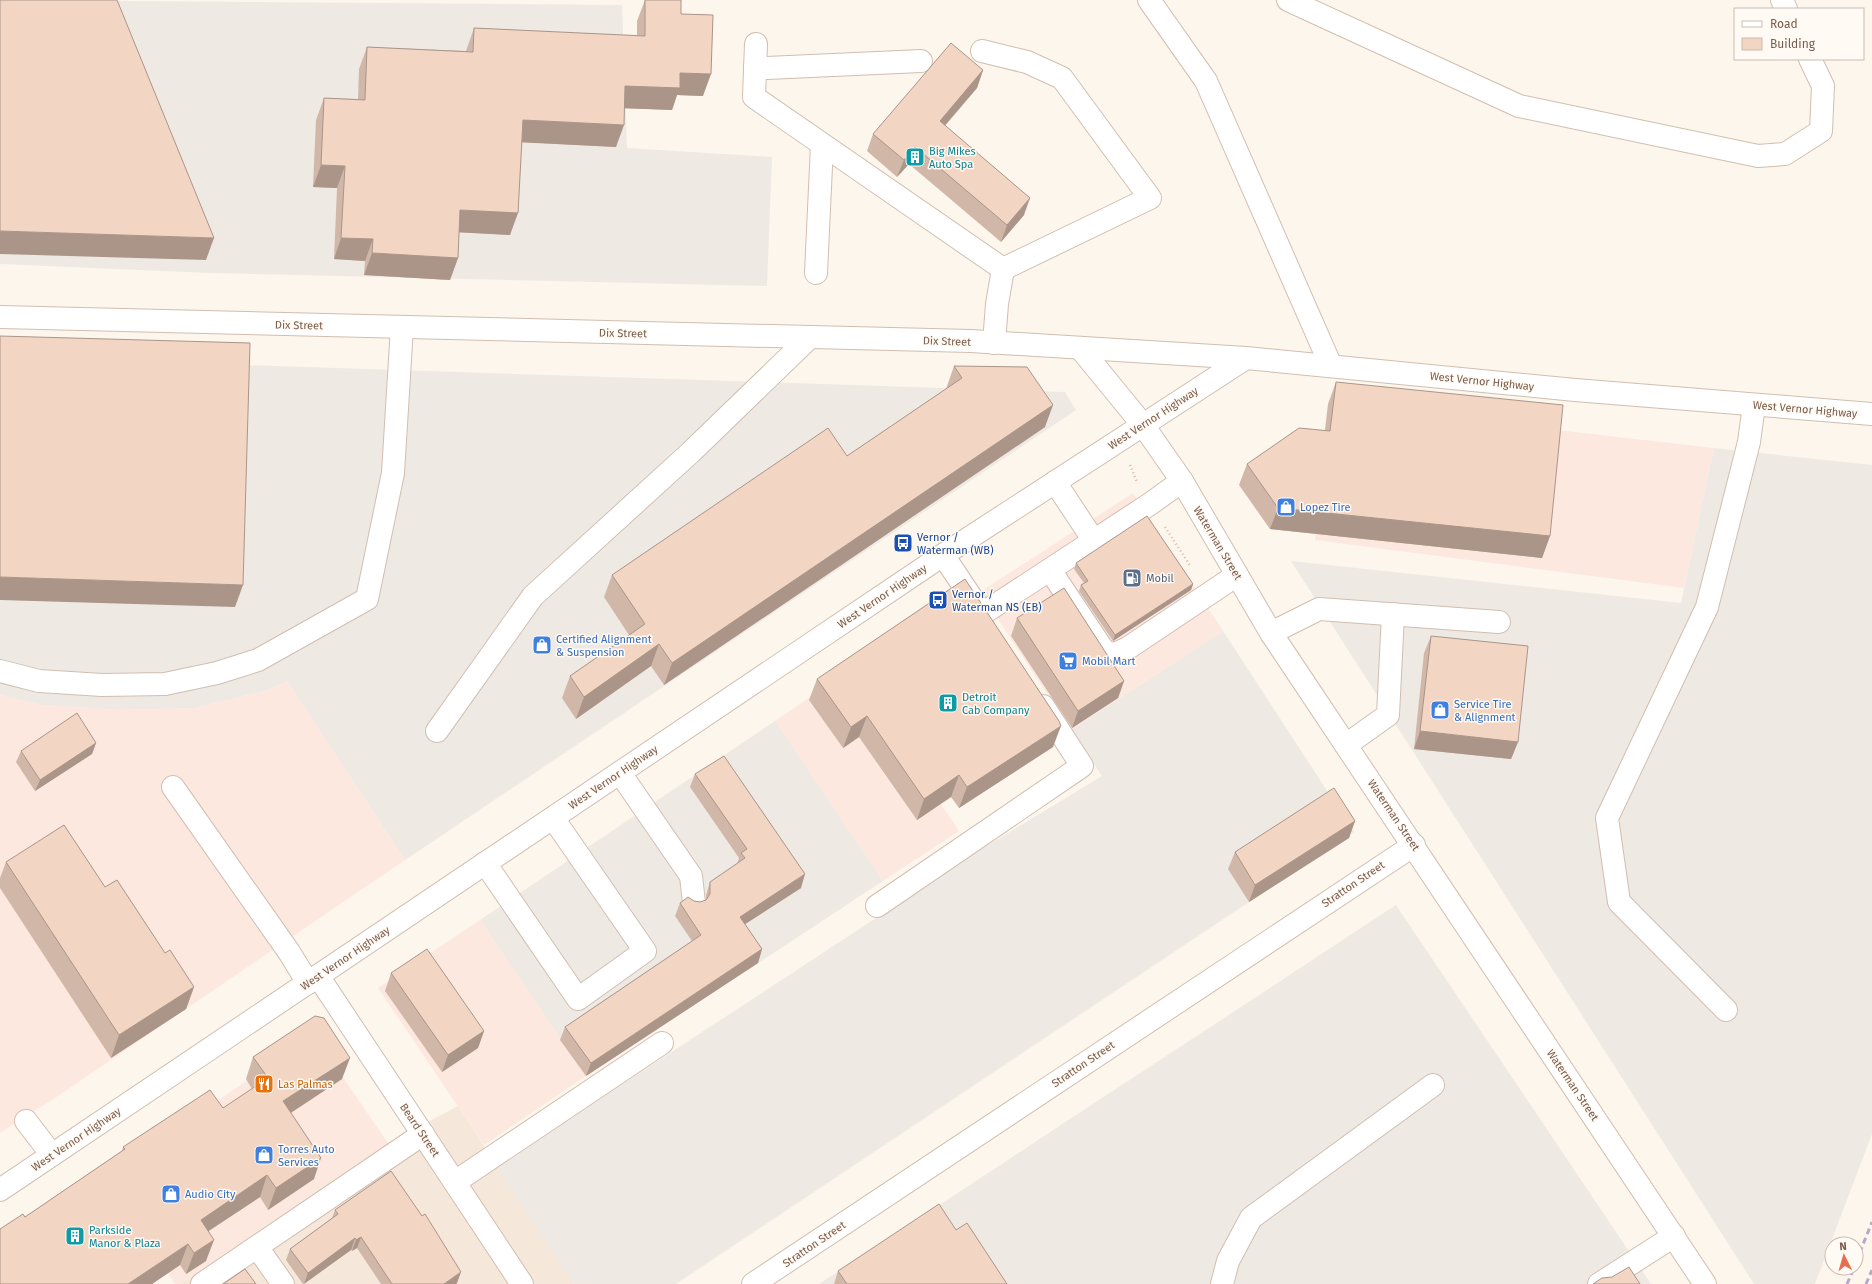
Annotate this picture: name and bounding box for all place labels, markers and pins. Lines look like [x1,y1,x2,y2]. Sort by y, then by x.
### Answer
place label: Big Mikes Auto Spa [929,145,976,171]
building icon: Big Mikes Auto Spa [904,146,926,168]
shop icon: Lopez Tire [1275,496,1297,518]
place label: Lopez Tire [1300,501,1351,514]
place label: Vernor / Waterman (WB) [917,531,994,557]
bus stop icon: Vernor / Waterman (WB) [892,532,914,554]
fuel station icon: Mobil [1121,567,1143,589]
place label: Mobil [1146,572,1174,585]
place label: Vernor / Waterman NS (EB) [952,588,1042,614]
bus stop icon: Vernor / Waterman NS (EB) [927,589,949,611]
place label: Certified Alignment & Suspension [556,633,652,659]
shop icon: Certified Alignment & Suspension [531,634,553,656]
supermarket icon: Mobil Mart [1057,650,1079,672]
place label: Mobil Mart [1082,655,1136,668]
place label: Detroit Cab Company [962,691,1030,717]
building icon: Detroit Cab Company [937,692,959,714]
place label: Service Tire & Alignment [1454,698,1516,724]
shop icon: Service Tire & Alignment [1429,699,1451,721]
restaurant icon: Las Palmas [253,1073,275,1095]
place label: Las Palmas [278,1078,333,1091]
place label: Torres Auto Services [278,1143,335,1169]
shop icon: Torres Auto Services [253,1144,275,1166]
shop icon: Audio City [160,1183,182,1205]
place label: Audio City [185,1188,236,1201]
place label: Parkside Manor & Plaza [89,1224,161,1250]
building icon: Parkside Manor & Plaza [64,1225,86,1247]

